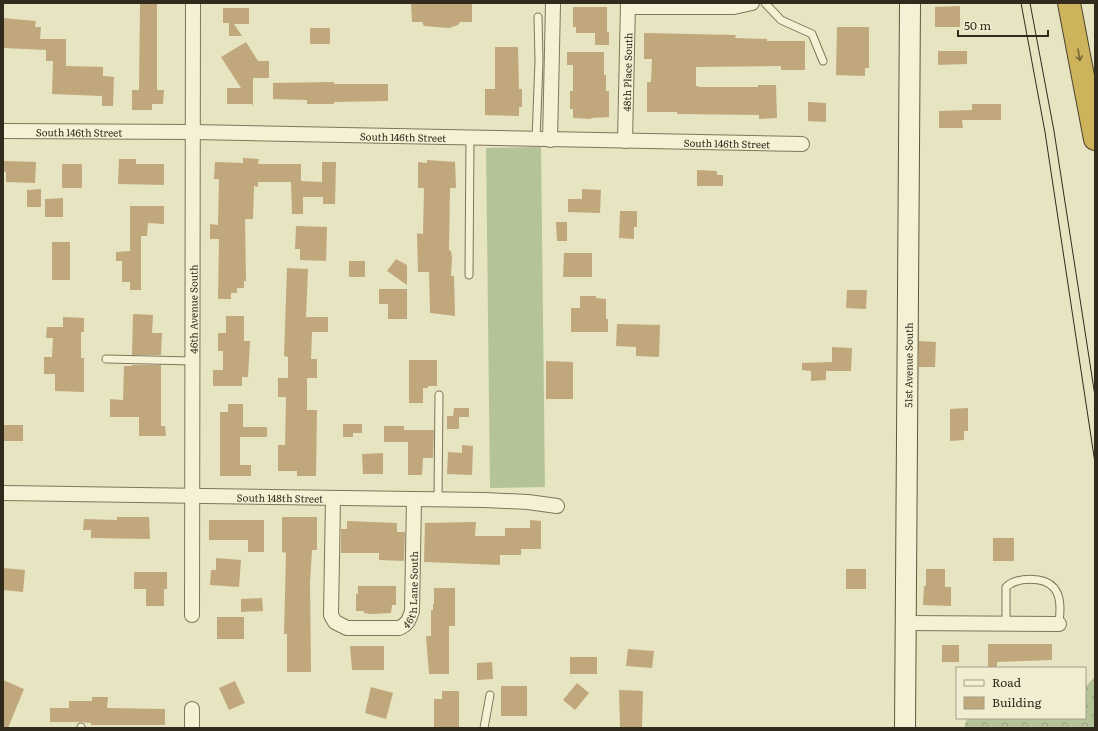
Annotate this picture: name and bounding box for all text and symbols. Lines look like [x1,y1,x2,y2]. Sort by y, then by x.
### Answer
scale bar [958,12,1048,38]
text: 50 m [964,16,991,34]
street label: 48th Place South [618,32,635,112]
one-way arrow [1076,48,1084,61]
street label: South 146th Street [36,124,122,139]
street label: South 146th Street [360,128,446,144]
street label: South 146th Street [684,134,770,151]
street label: 46th Avenue South [185,264,200,354]
street label: 51st Avenue South [900,322,915,408]
street label: South 148th Street [237,489,323,505]
street label: 46th Lane South [398,551,421,631]
legend [956,667,1086,719]
text: Road [992,673,1022,691]
text: Building [992,693,1042,711]

